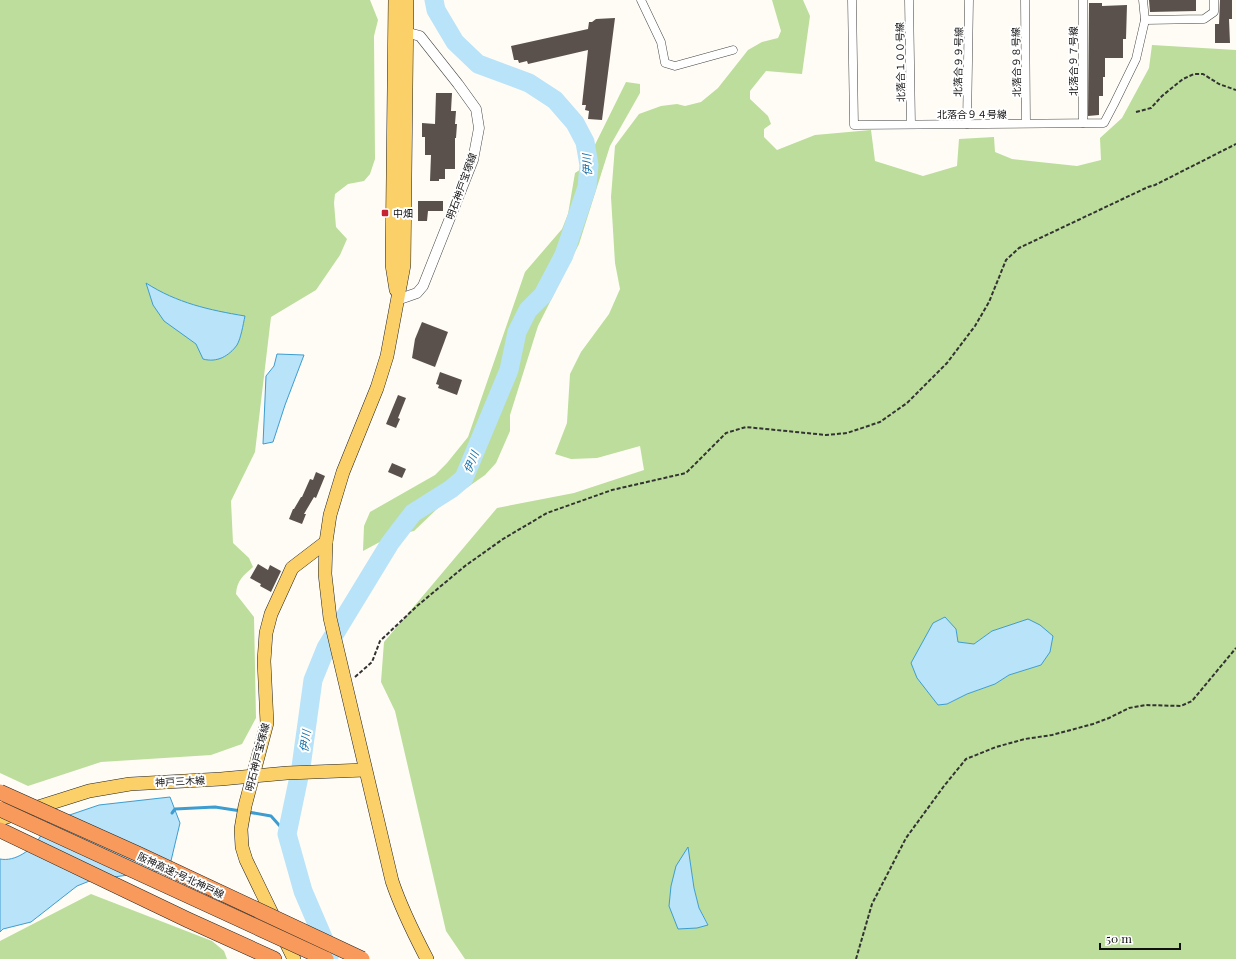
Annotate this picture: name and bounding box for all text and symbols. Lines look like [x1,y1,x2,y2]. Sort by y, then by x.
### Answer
street label: 北落合１００号線 [892,22,908,102]
street label: 北落合９７号線 [1066,26,1080,96]
street label: 北落合９９号線 [950,27,966,97]
street label: 北落合９８号線 [1008,27,1024,97]
street label: 北落合９４号線 [937,107,1007,121]
street label: 明石神戸宝塚線 [442,151,480,221]
water label: 伊川 [579,153,594,176]
place label: 中畑 [393,206,413,220]
marker: 中畑 [380,208,390,218]
water label: 伊川 [459,448,482,475]
street label: 明石神戸宝塚線 [242,721,272,793]
water label: 伊川 [296,728,314,753]
street label: 神戸三木線 [155,773,205,789]
street label: 阪神高速7号北神戸線 [135,849,227,901]
scale bar [1100,925,1180,951]
text: 50 m [1106,930,1132,946]

